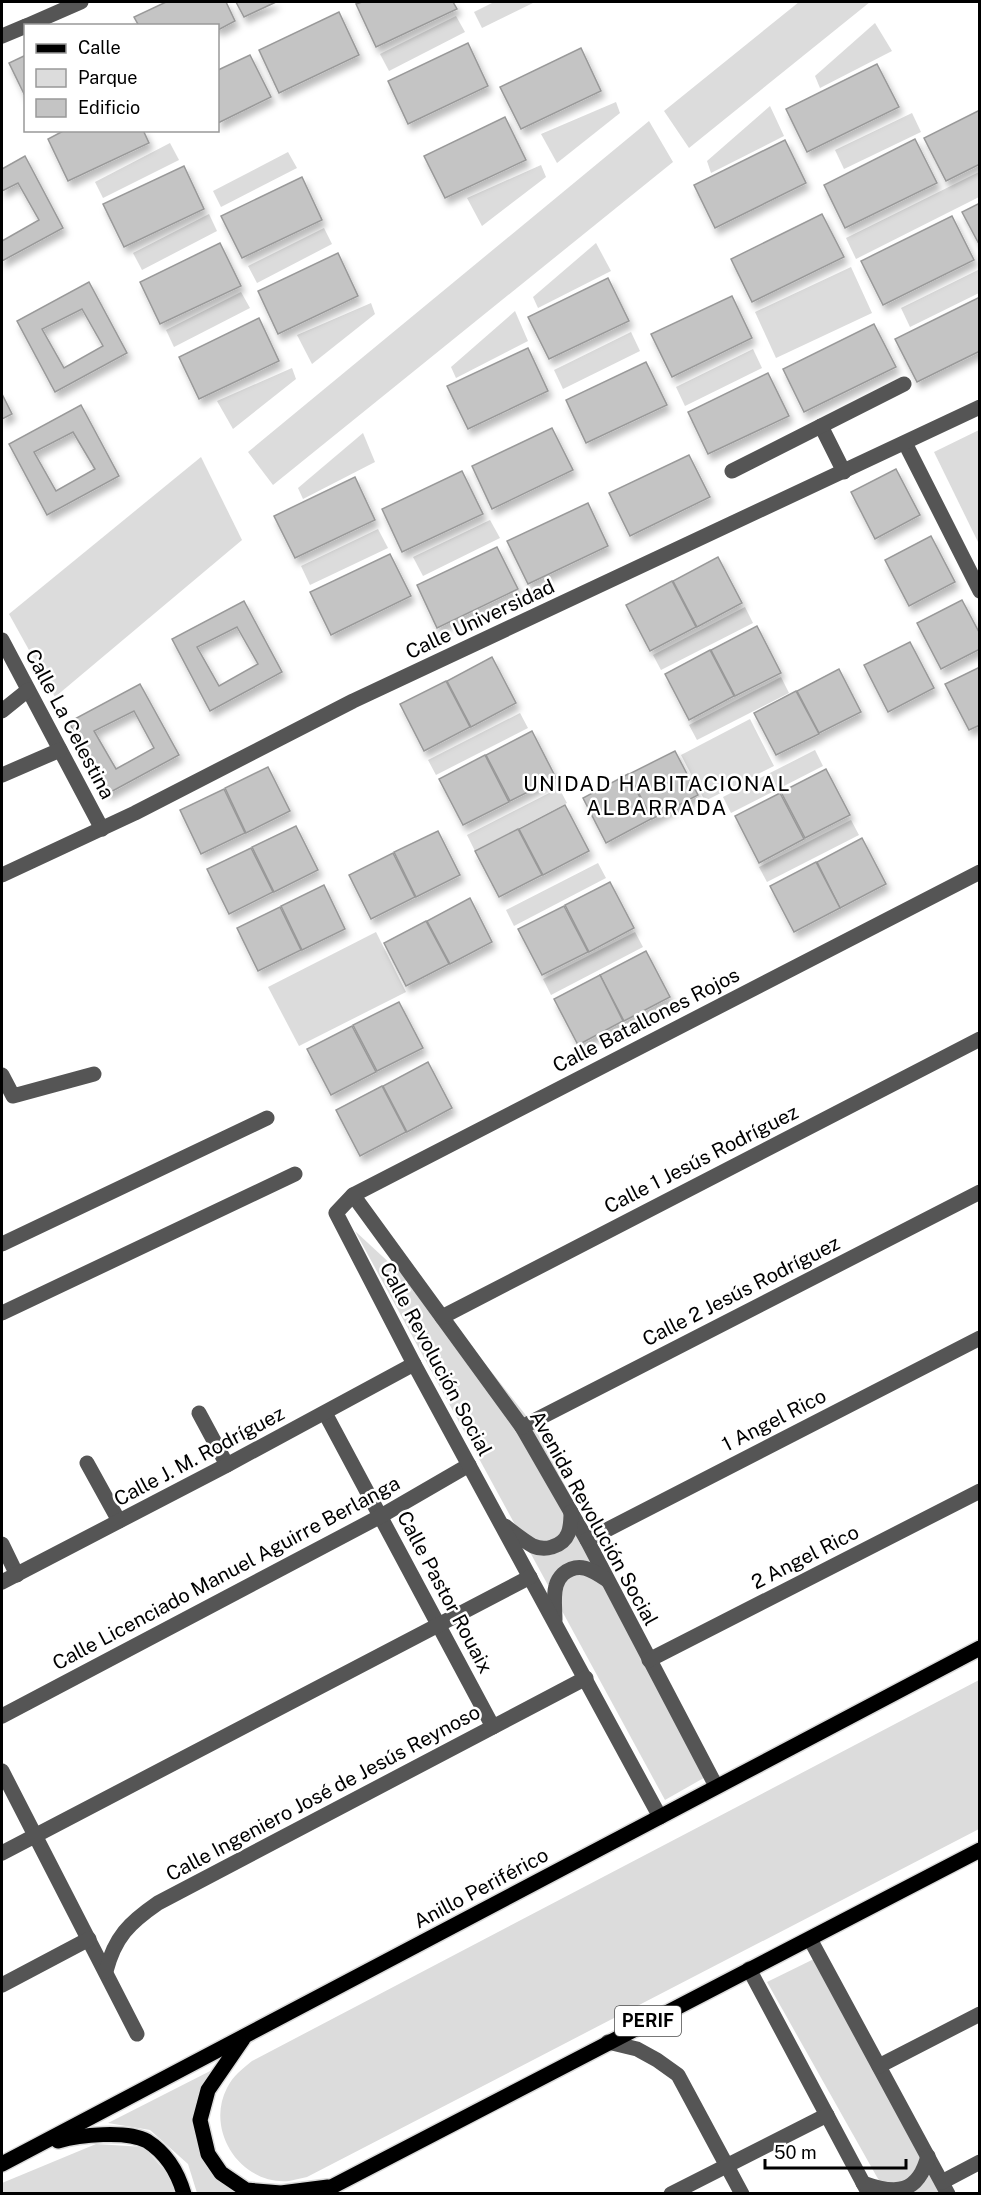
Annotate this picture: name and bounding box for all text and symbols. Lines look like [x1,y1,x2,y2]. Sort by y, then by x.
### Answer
legend [24,24,219,132]
text: Calle [78,37,121,58]
text: Parque [78,67,138,88]
text: Edificio [78,97,140,118]
street label: Calle Universidad [402,574,558,664]
street label: Calle La Celestina [20,645,120,803]
district label: UNIDAD HABITACIONAL ALBARRADA [523,771,791,820]
street label: Calle Batallones Rojos [549,962,743,1078]
street label: Calle 1 Jesús Rodríguez [600,1100,802,1218]
street label: Calle 2 Jesús Rodríguez [638,1231,844,1351]
street label: Calle Revolución Social [375,1258,497,1460]
street label: 1 Angel Rico [718,1384,830,1456]
street label: Calle J. M. Rodríguez [110,1401,288,1511]
street label: Avenida Revolución Social [525,1406,663,1630]
street label: Calle Licenciado Manuel Aguirre Berlanga [48,1471,404,1675]
street label: Calle Pastor Rouaix [392,1507,498,1677]
street label: 2 Angel Rico [747,1520,863,1594]
street label: Calle Ingeniero José de Jesús Reynoso [162,1700,484,1886]
street label: Anillo Periférico [410,1842,552,1934]
road number: PERIF [615,2006,681,2036]
scale bar [765,2132,906,2170]
text: 50 m [774,2142,817,2163]

